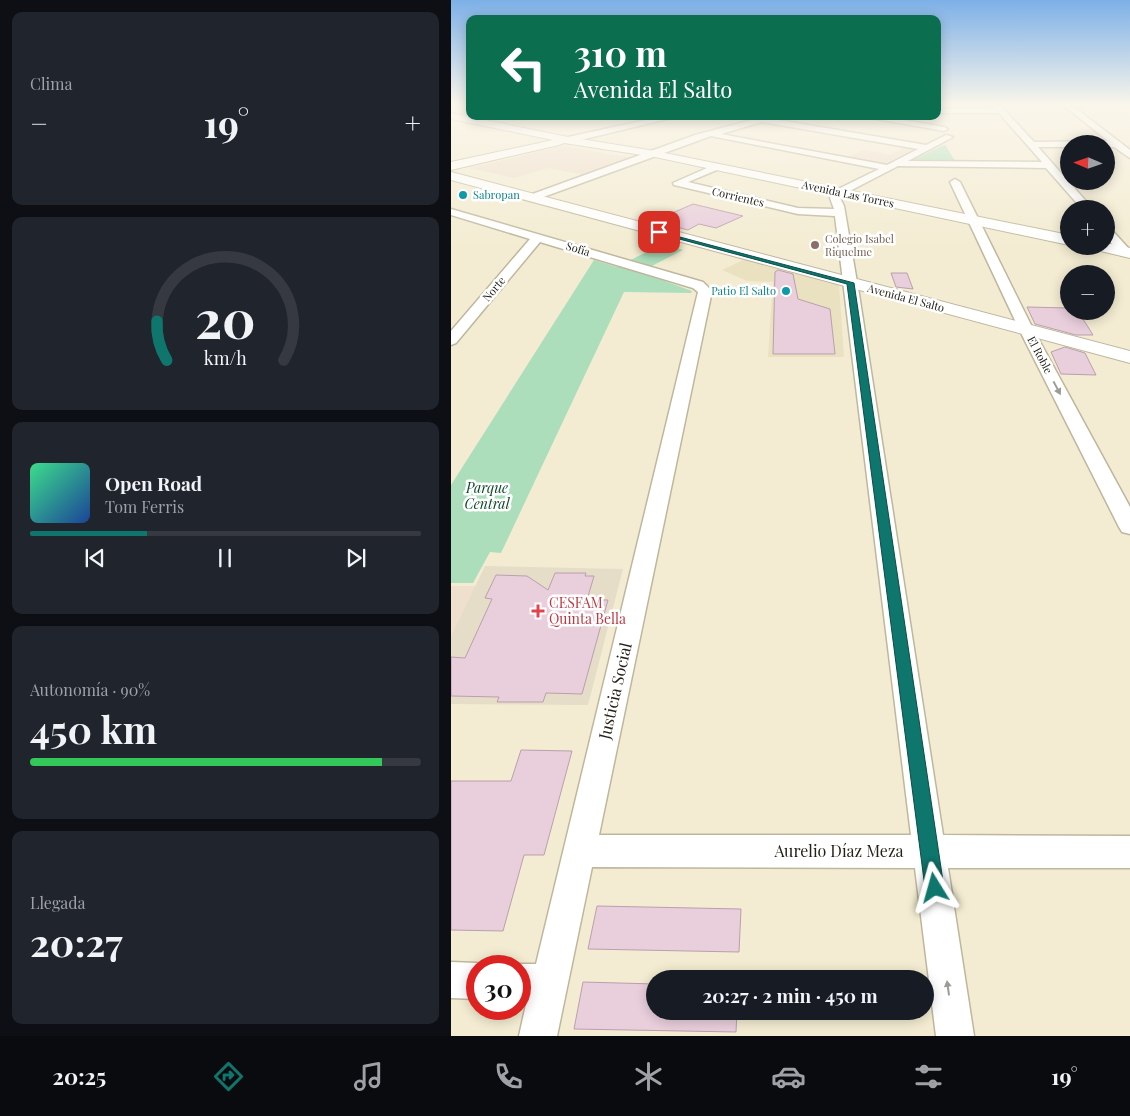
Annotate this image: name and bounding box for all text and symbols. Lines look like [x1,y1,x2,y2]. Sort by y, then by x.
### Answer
text: 310 m [574,29,667,76]
icon: left [491,35,556,100]
text: Clima [30,73,72,94]
text: Avenida El Salto [574,74,732,104]
text: 19° [203,97,249,148]
text: − [30,104,48,141]
text: + [405,104,421,141]
north arrow [1060,135,1115,190]
map controls [1060,135,1115,320]
street label: Avenida Las Torres [800,176,896,211]
street label: Corrientes [711,183,766,210]
place label: Sabropan [473,187,520,202]
marker: Sabropan [457,189,469,201]
button: + [1060,200,1115,255]
pin [638,211,680,253]
icon: arrive [645,218,673,246]
place label: Colegio Isabel Riquelme [825,231,894,259]
street label: Sofía [564,238,592,259]
marker: Colegio Isabel Riquelme [809,239,821,251]
button: − [1060,265,1115,320]
street label: Norte [479,273,509,304]
street label: Avenida El Salto [865,280,946,315]
text: 20 [195,283,256,352]
place label: Patio El Salto [711,283,776,298]
marker: Patio El Salto [780,285,792,297]
street label: El Roble [1024,333,1057,377]
text: km/h [204,346,247,369]
one-way arrow [1053,381,1061,395]
text: Open Road [105,470,202,496]
park label: Parque Central [464,478,511,513]
text: Tom Ferris [105,496,184,517]
icon: previous [81,544,109,572]
icon: pause [211,544,239,572]
icon: next [342,544,370,572]
place label: CESFAM Quinta Bella [549,593,626,628]
marker: CESFAM Quinta Bella [531,604,545,618]
street label: Justicia Social [593,640,636,742]
text: Autonomía · 90% [30,679,150,700]
text: 450 km [30,703,157,754]
street label: Aurelio Díaz Meza [774,840,904,861]
position arrow [908,861,960,913]
text: Llegada [30,892,85,913]
text: 20:27 [30,916,123,967]
speed limit sign: 30 [466,955,531,1020]
one-way arrow [944,979,952,995]
text: 20:27 · 2 min · 450 m [702,982,878,1008]
icon: directions [211,1059,246,1094]
icon: music [351,1059,386,1094]
icon: phone [491,1059,526,1094]
icon: climate [631,1059,666,1094]
icon: car [771,1059,806,1094]
icon: filters [911,1059,946,1094]
text: 20:25 [52,1061,106,1091]
text: 19° [1051,1061,1078,1091]

